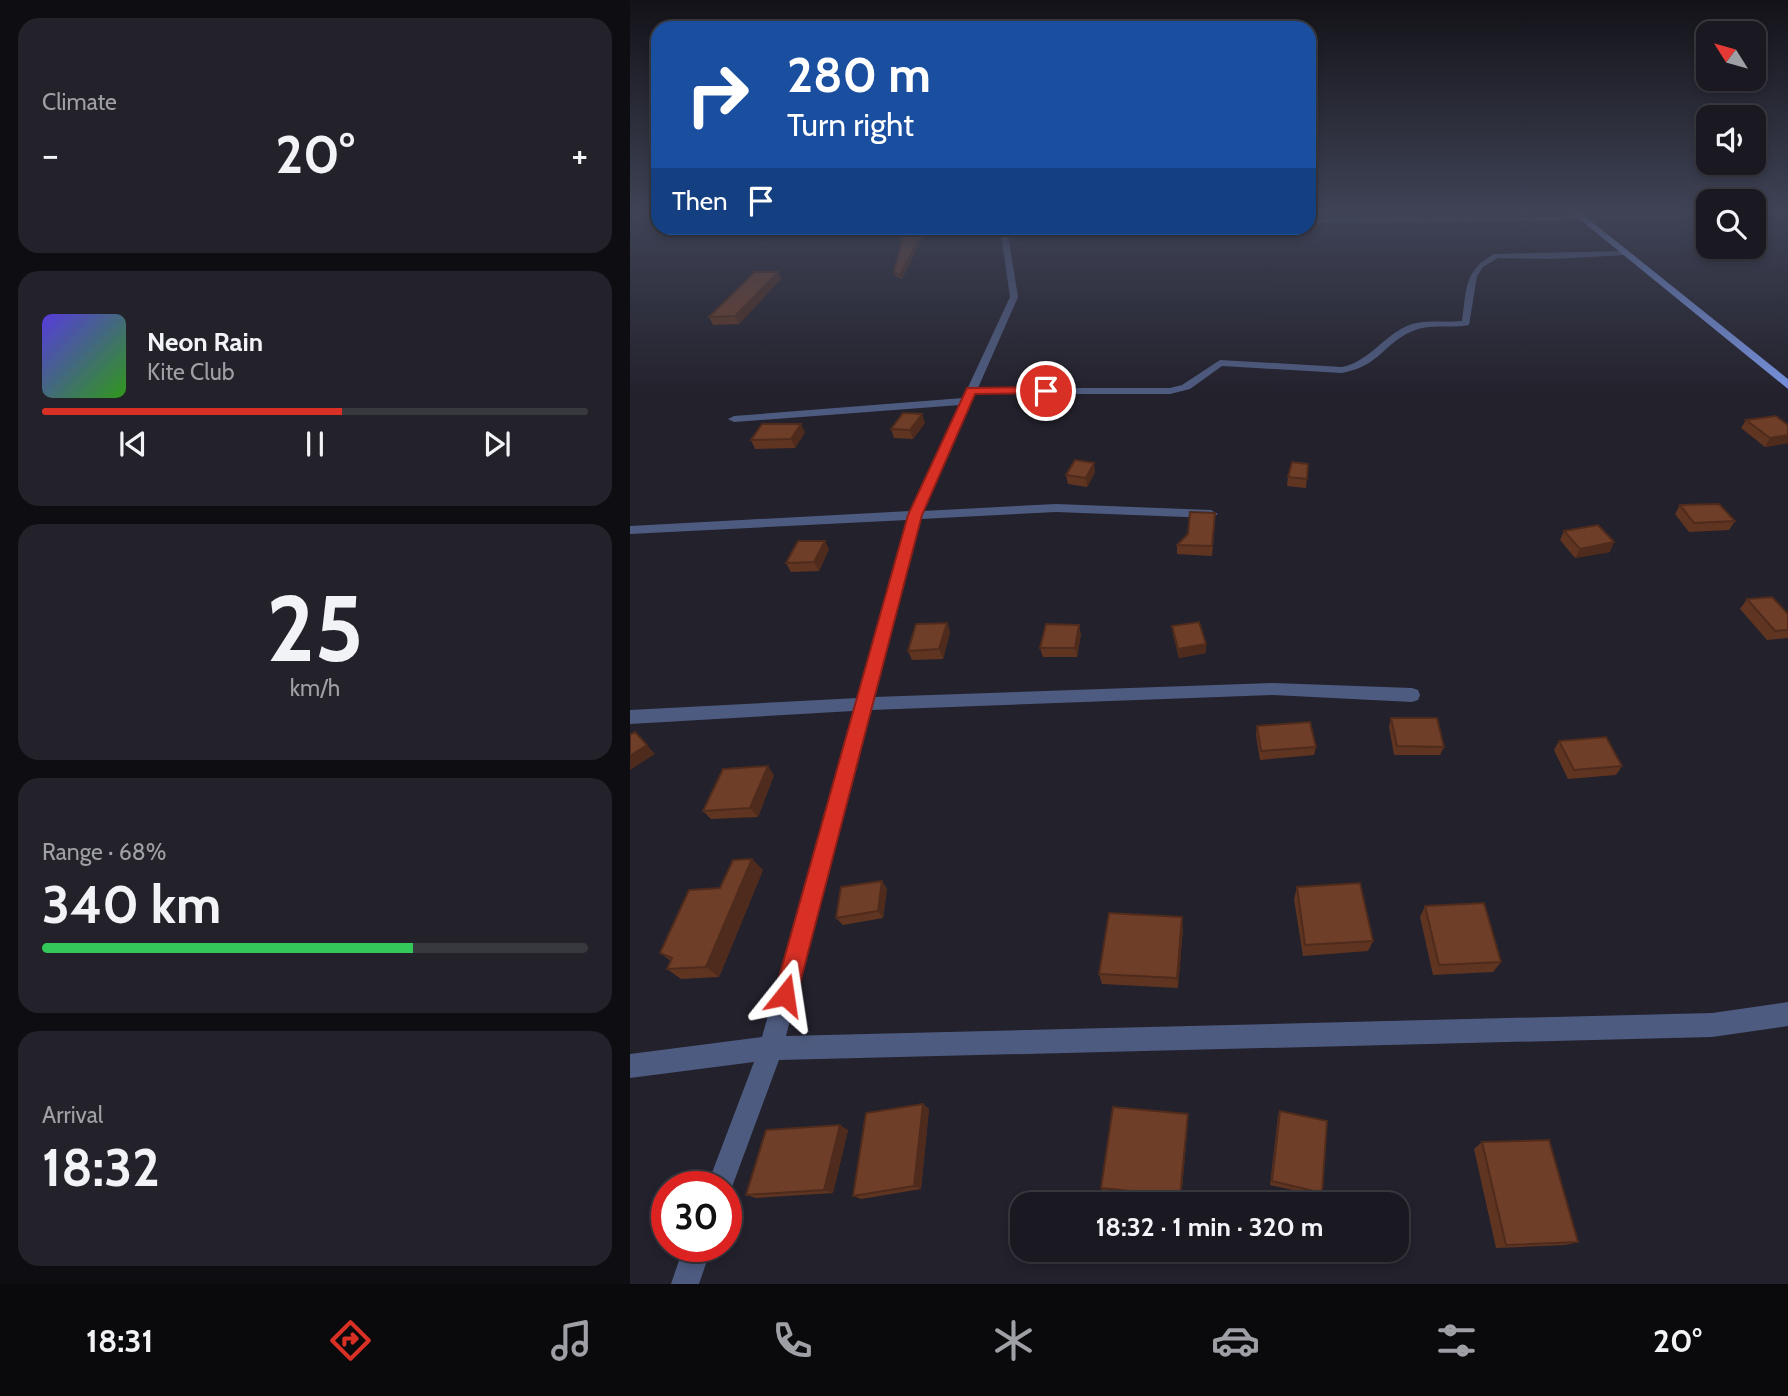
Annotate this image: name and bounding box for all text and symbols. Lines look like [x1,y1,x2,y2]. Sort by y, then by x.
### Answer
north arrow [1696,21,1766,91]
map controls [1696,21,1766,259]
text: 280 m [787,45,931,104]
icon: right [672,49,763,140]
text: Climate [42,88,117,116]
text: Turn right [787,105,914,144]
button: sound [1696,105,1766,175]
text: 20° [275,123,355,186]
text: − [42,131,59,178]
text: + [571,131,588,178]
icon: arrive [742,182,780,220]
text: Then [672,185,728,217]
button: search [1696,189,1766,259]
text: Neon Rain [147,326,263,358]
text: Kite Club [147,358,234,386]
pin [1016,361,1076,421]
icon: arrive [1027,372,1065,410]
icon: previous [114,425,152,463]
icon: pause [296,425,334,463]
icon: next [478,425,516,463]
text: 25 [266,573,364,684]
text: km/h [290,674,340,702]
text: Range · 68% [42,838,166,866]
text: 340 km [42,873,221,936]
position arrow [748,958,822,1032]
text: Arrival [42,1101,103,1129]
text: 18:32 [42,1136,160,1199]
speed limit sign: 30 [651,1171,742,1262]
text: 18:32 · 1 min · 320 m [1096,1211,1323,1243]
icon: directions [326,1316,375,1365]
icon: music [547,1316,596,1365]
icon: phone [768,1316,817,1365]
icon: climate [989,1316,1038,1365]
icon: car [1211,1316,1260,1365]
icon: filters [1432,1316,1481,1365]
text: 18:31 [86,1321,153,1360]
text: 20° [1653,1321,1702,1360]

